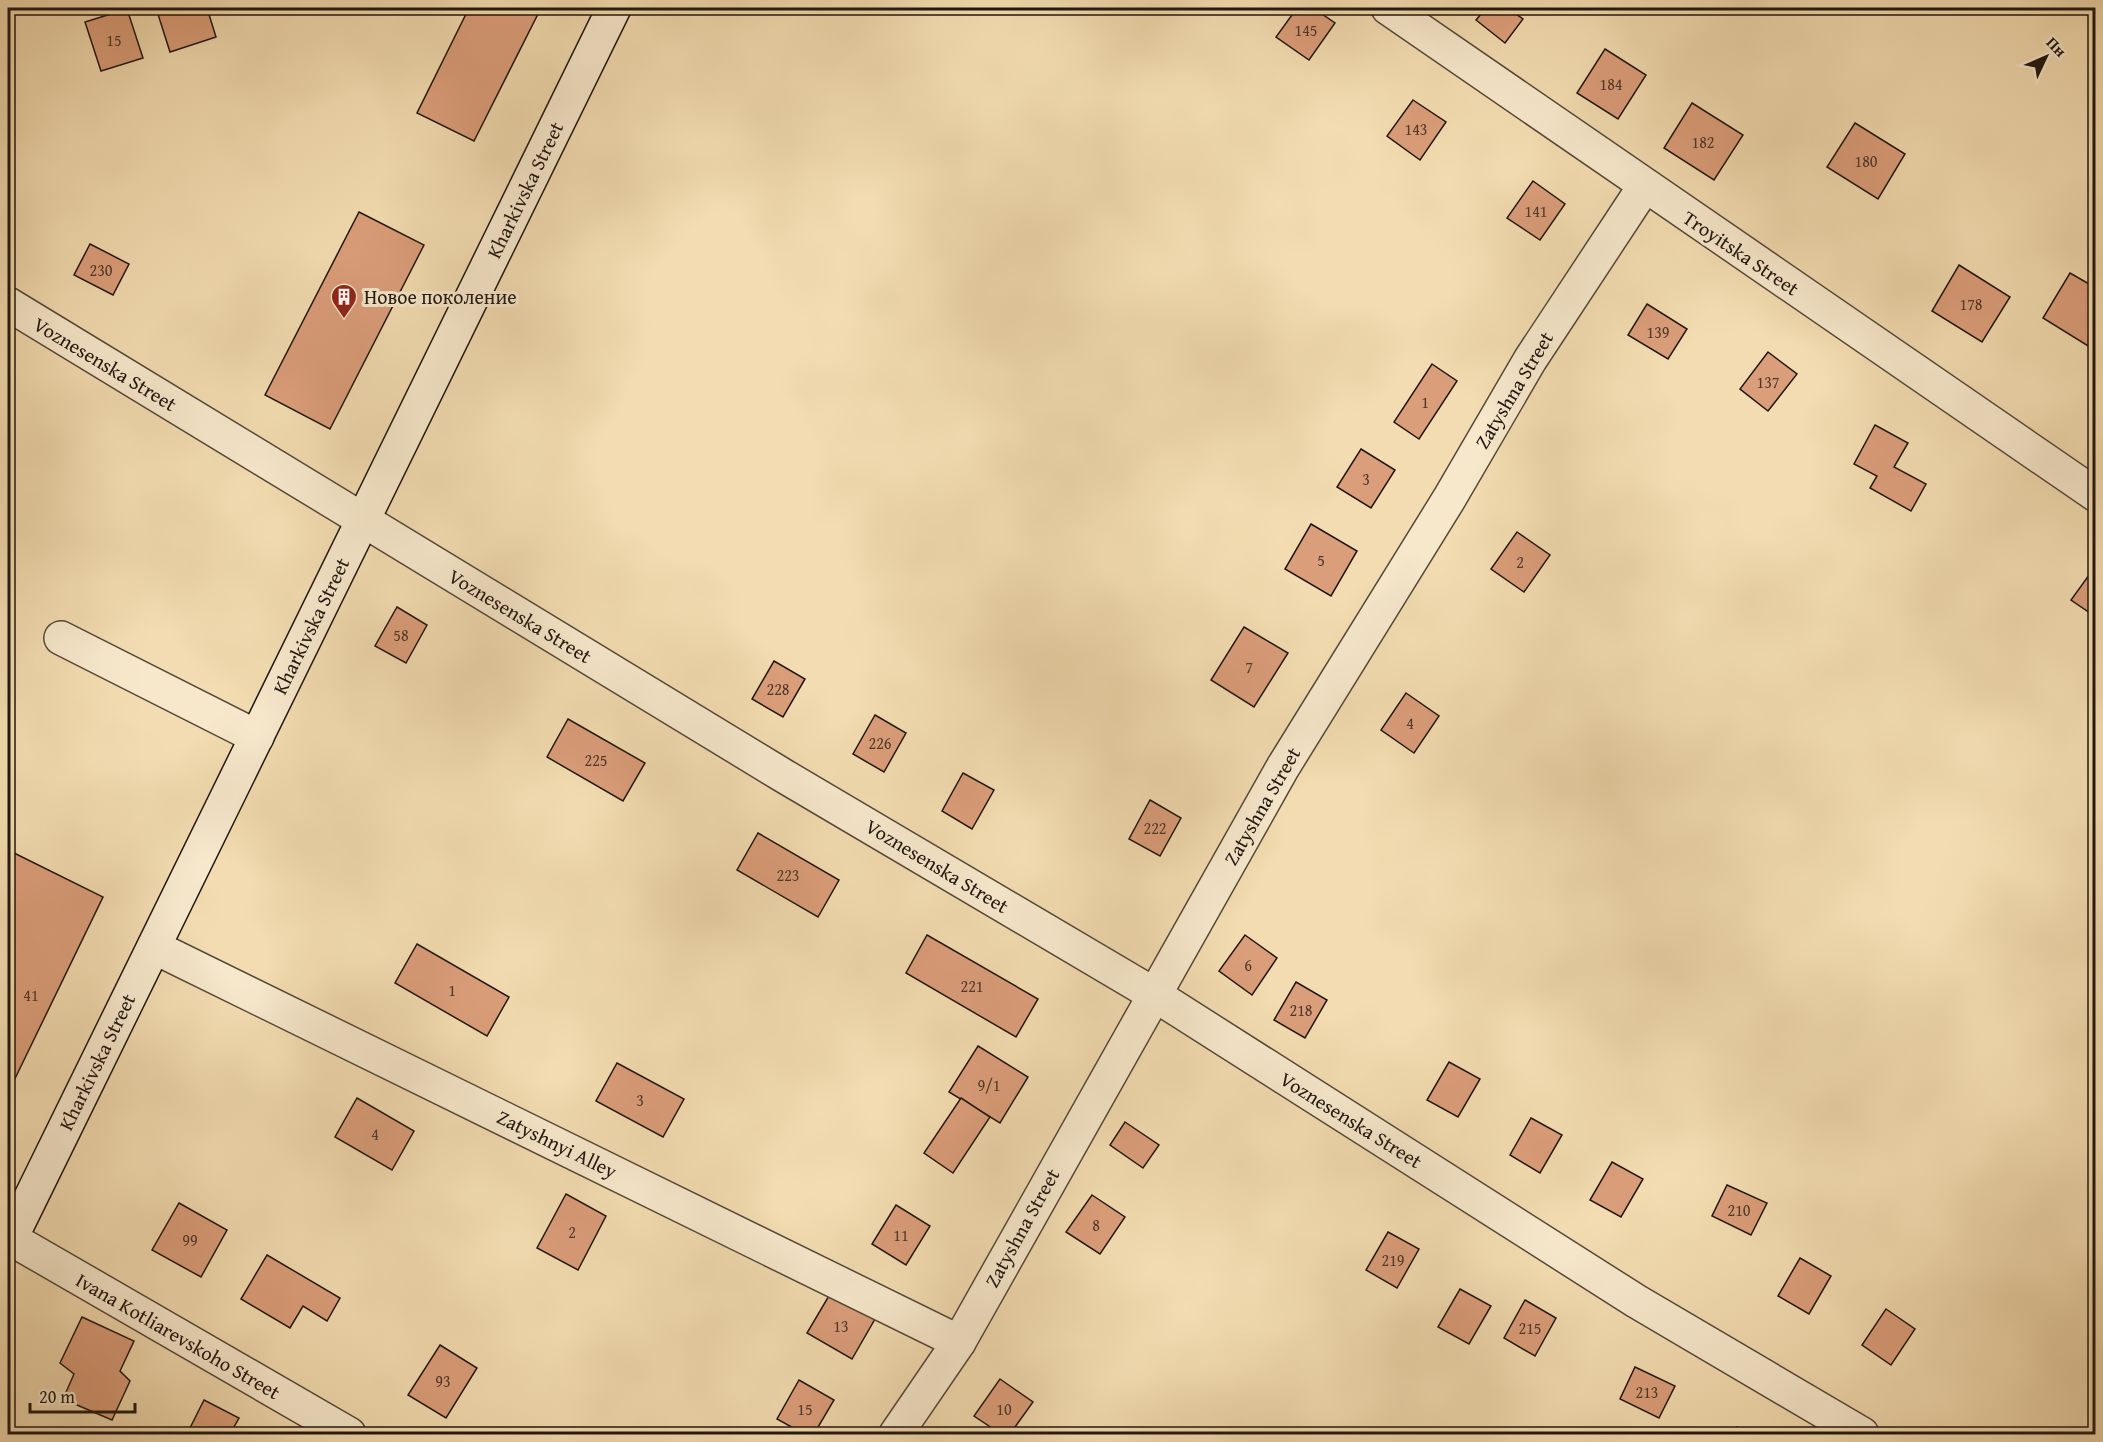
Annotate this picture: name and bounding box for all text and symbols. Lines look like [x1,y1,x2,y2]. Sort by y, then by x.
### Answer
house number: 145 [1294,18,1318,42]
north arrow [2016,27,2076,87]
house number: 15 [106,28,122,52]
text: Пн [2041,31,2073,62]
house number: 184 [1599,72,1623,96]
street label: Kharkivska Street [479,116,570,263]
house number: 143 [1404,117,1428,141]
house number: 182 [1691,130,1715,154]
house number: 180 [1854,149,1878,173]
house number: 141 [1524,199,1548,223]
street label: Troyitska Street [1677,203,1805,302]
house number: 230 [89,258,113,282]
building icon: Новое поколение [329,282,359,320]
place label: Новое поколение [364,282,517,311]
house number: 178 [1959,292,1983,316]
street label: Voznesenska Street [28,309,182,418]
house number: 139 [1646,320,1670,344]
street label: Zatyshna Street [1467,326,1560,454]
house number: 137 [1756,370,1780,394]
house number: 1 [1421,390,1429,414]
house number: 3 [1362,467,1370,491]
house number: 5 [1317,548,1325,572]
house number: 2 [1516,550,1524,574]
street label: Kharkivska Street [265,552,356,699]
street label: Voznesenska Street [443,561,597,670]
house number: 58 [393,623,409,647]
house number: 7 [1245,655,1253,679]
house number: 228 [766,677,790,701]
house number: 4 [1406,711,1414,735]
house number: 226 [868,731,892,755]
street label: Zatyshna Street [1216,741,1307,870]
house number: 225 [584,748,608,772]
street label: Voznesenska Street [860,811,1014,920]
house number: 222 [1143,816,1167,840]
house number: 223 [776,863,800,887]
house number: 6 [1244,953,1252,977]
house number: 221 [960,974,984,998]
house number: 1 [448,978,456,1002]
house number: 41 [23,983,39,1007]
street label: Kharkivska Street [51,988,142,1135]
house number: 218 [1289,998,1313,1022]
street label: Voznesenska Street [1275,1064,1428,1175]
house number: 9/1 [978,1073,1000,1097]
house number: 3 [636,1088,644,1112]
street label: Zatyshnyi Alley [492,1102,622,1185]
house number: 4 [371,1122,379,1146]
street label: Zatyshna Street [977,1163,1066,1292]
house number: 210 [1727,1198,1751,1222]
house number: 8 [1092,1213,1100,1237]
house number: 2 [568,1220,576,1244]
house number: 11 [893,1223,909,1247]
house number: 99 [182,1228,198,1252]
house number: 219 [1381,1248,1405,1272]
street label: Ivana Kotliarevskoho Street [71,1265,286,1406]
house number: 13 [833,1314,849,1338]
house number: 215 [1518,1316,1542,1340]
house number: 93 [435,1369,451,1393]
scale bar [30,1376,135,1414]
house number: 213 [1635,1380,1659,1404]
text: 20 m [39,1383,75,1410]
house number: 15 [797,1397,813,1421]
house number: 10 [996,1397,1012,1421]

